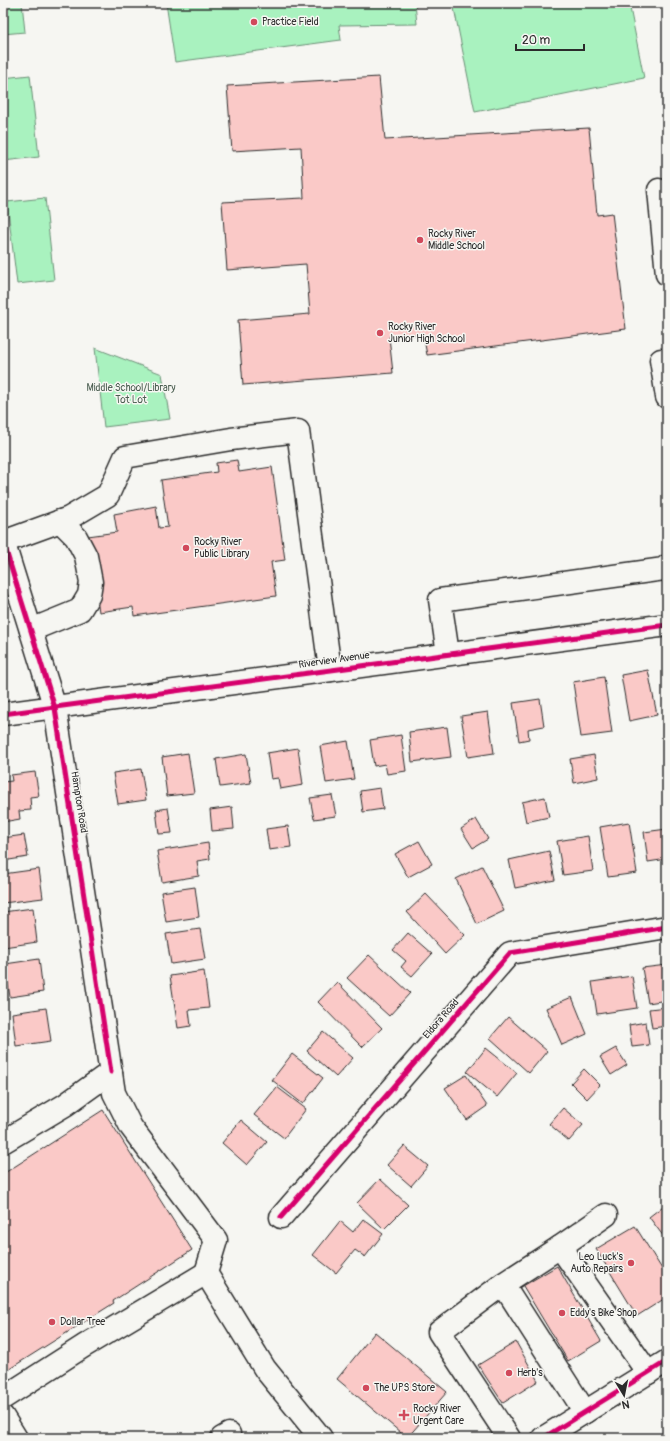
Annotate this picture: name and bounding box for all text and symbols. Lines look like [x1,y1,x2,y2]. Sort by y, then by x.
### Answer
place label: Practice Field [262,16,319,28]
marker: Practice Field [249,17,259,27]
scale bar [516,26,584,52]
text: 20 m [522,33,551,48]
place label: Rocky River Middle School [428,228,485,252]
marker: Rocky River Middle School [415,235,425,245]
place label: Rocky River Junior High School [388,321,465,345]
marker: Rocky River Junior High School [375,328,385,338]
park label: Middle School/Library Tot Lot [87,382,176,406]
place label: Rocky River Public Library [194,536,250,560]
marker: Rocky River Public Library [181,543,191,553]
street label: Riverview Avenue [298,649,370,671]
street label: Hampton Road [68,770,90,834]
street label: Eldora Road [420,997,462,1041]
place label: Leo Luck's Auto Repairs [570,1251,624,1275]
marker: Leo Luck's Auto Repairs [626,1258,636,1268]
place label: Eddy's Bike Shop [570,1307,637,1319]
marker: Eddy's Bike Shop [557,1308,567,1318]
place label: Dollar Tree [60,1316,105,1328]
marker: Dollar Tree [47,1317,57,1327]
place label: Herb's [517,1367,543,1379]
marker: Herb's [504,1368,514,1378]
north arrow [604,1375,644,1415]
place label: The UPS Store [374,1382,435,1394]
marker: The UPS Store [361,1383,371,1393]
text: N [620,1397,630,1412]
place label: Rocky River Urgent Care [413,1403,464,1427]
marker: Rocky River Urgent Care [398,1409,410,1421]

